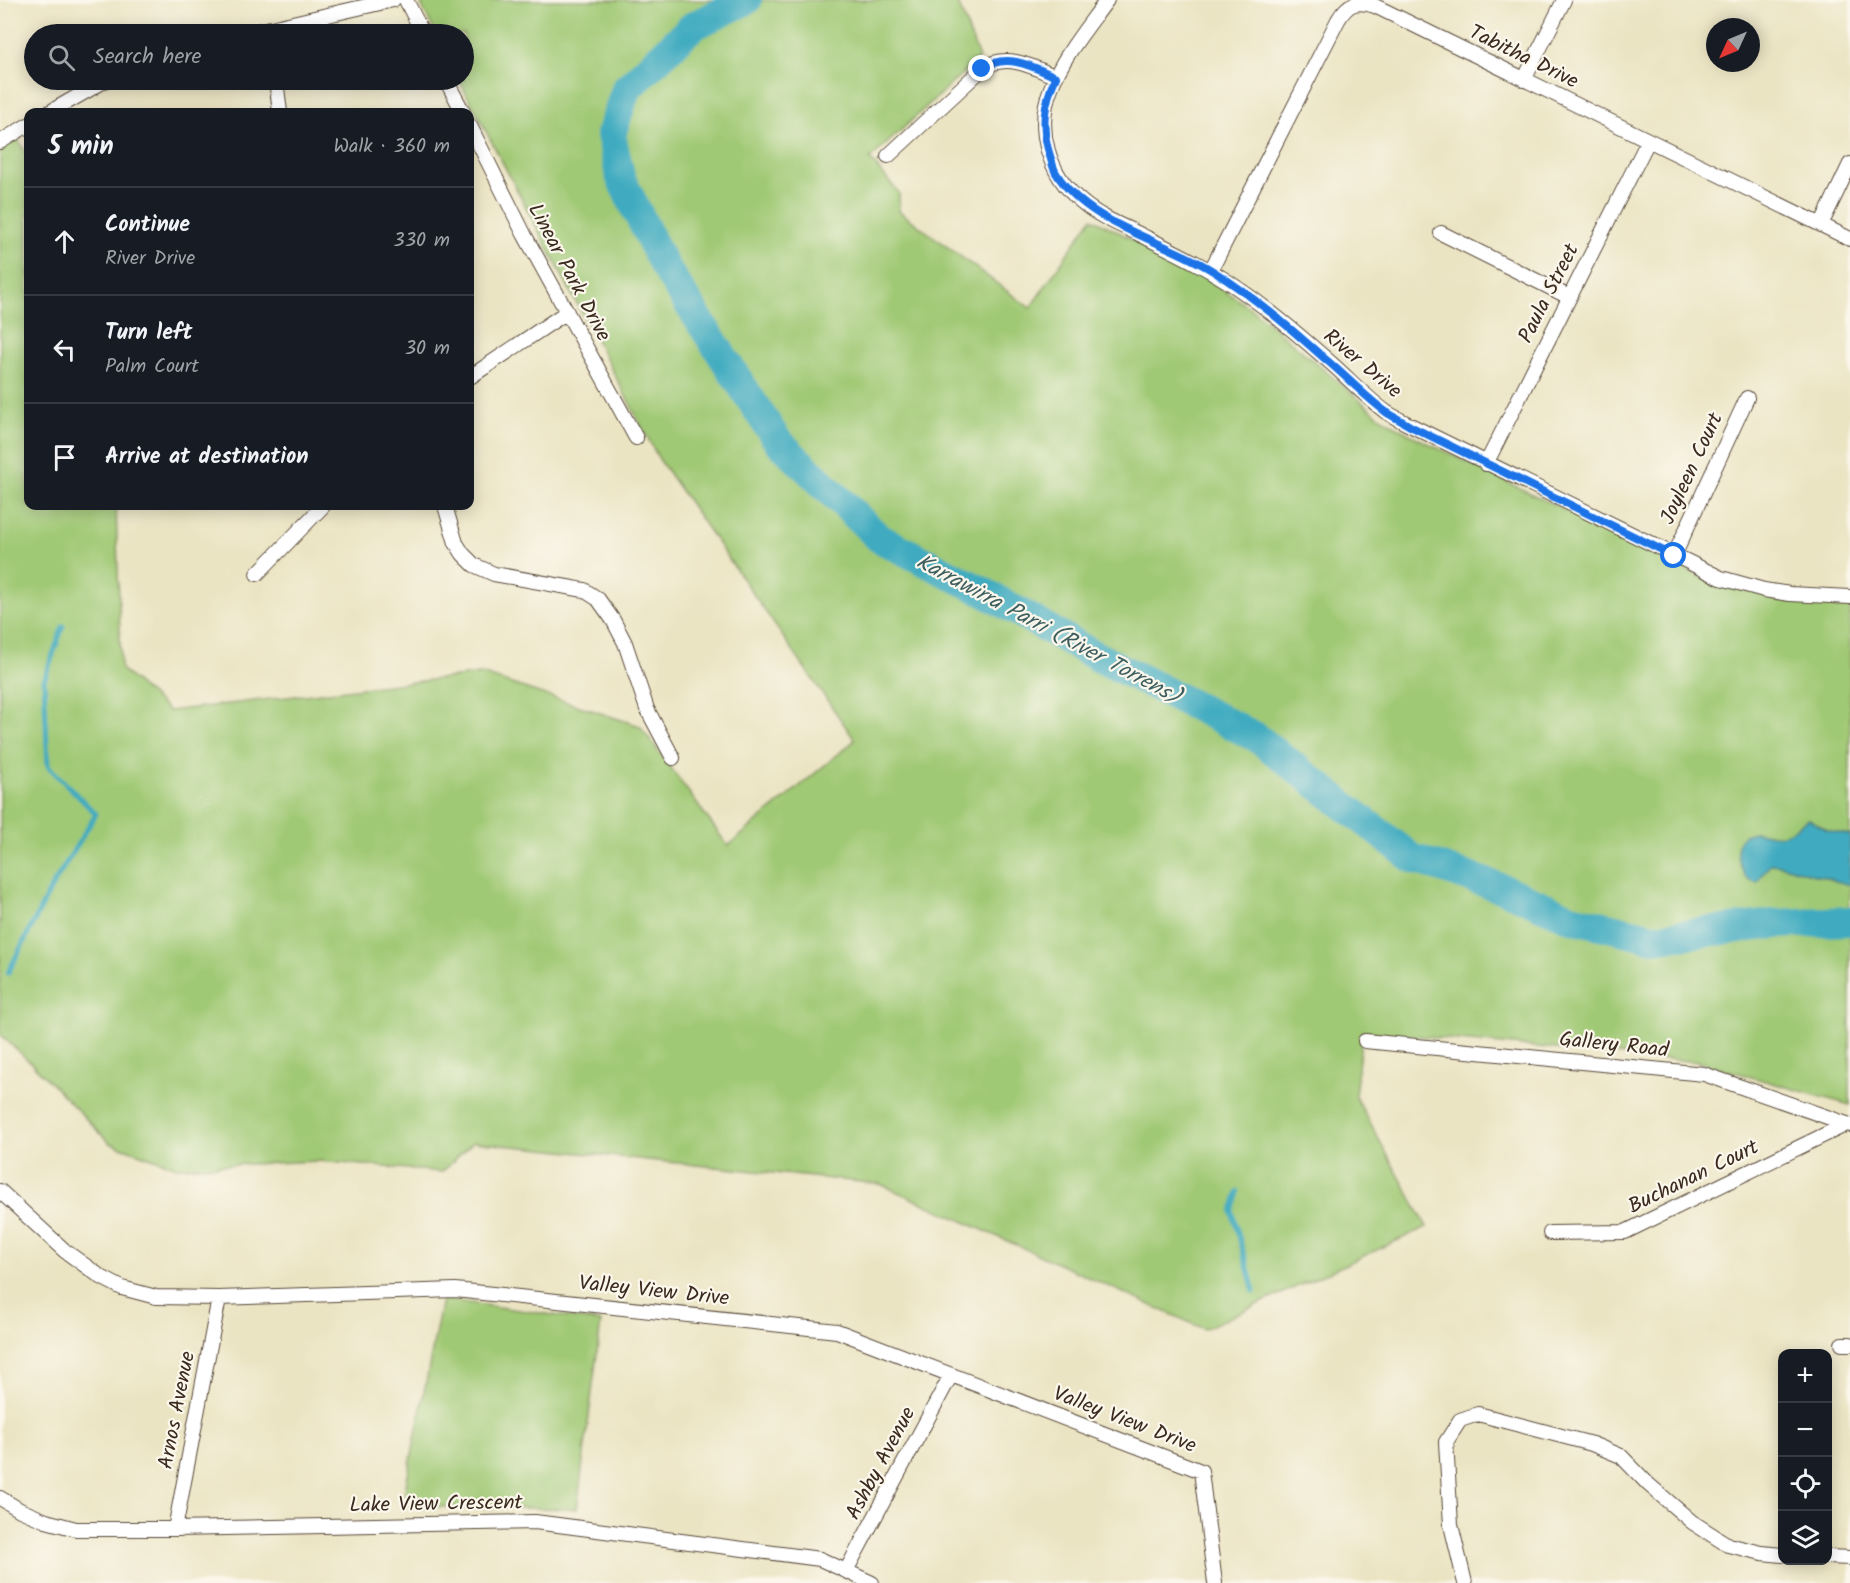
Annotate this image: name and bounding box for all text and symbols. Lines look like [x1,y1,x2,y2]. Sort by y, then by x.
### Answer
street label: Tabitha Drive [1463,17,1584,98]
north arrow [1706,18,1760,72]
search box [24,24,474,90]
text: Search here [93,40,201,75]
icon: search [45,41,78,74]
route end [968,55,994,81]
text: 5 min [48,126,114,168]
text: Walk · 360 m [333,131,450,163]
street label: Linear Park Drive [518,198,619,348]
text: Continue [105,208,190,243]
icon: ahead [48,225,81,258]
text: 330 m [393,225,450,257]
street label: Paula Street [1510,237,1589,349]
text: River Drive [105,243,195,275]
text: Turn left [105,316,192,351]
street label: River Drive [1315,321,1409,408]
icon: left [48,333,81,366]
text: 30 m [405,333,450,365]
text: Palm Court [105,351,199,383]
street label: Joyleen Court [1652,406,1733,530]
text: Arrive at destination [105,440,308,475]
icon: arrive [48,441,81,474]
route start [1660,542,1686,568]
water label: Karrawirra Parri (River Torrens) [909,545,1189,716]
street label: Gallery Road [1558,1023,1671,1068]
street label: Buchanan Court [1623,1131,1765,1223]
street label: Valley View Drive [577,1267,731,1316]
street label: Arnos Avenue [150,1348,205,1472]
map controls [1778,1349,1832,1565]
button: + [1778,1349,1832,1403]
street label: Valley View Drive [1048,1378,1201,1463]
street label: Ashby Avenue [838,1401,925,1526]
button: − [1778,1403,1832,1457]
button: locate [1778,1457,1832,1511]
street label: Lake View Crescent [349,1486,524,1523]
button: layers [1778,1511,1832,1565]

